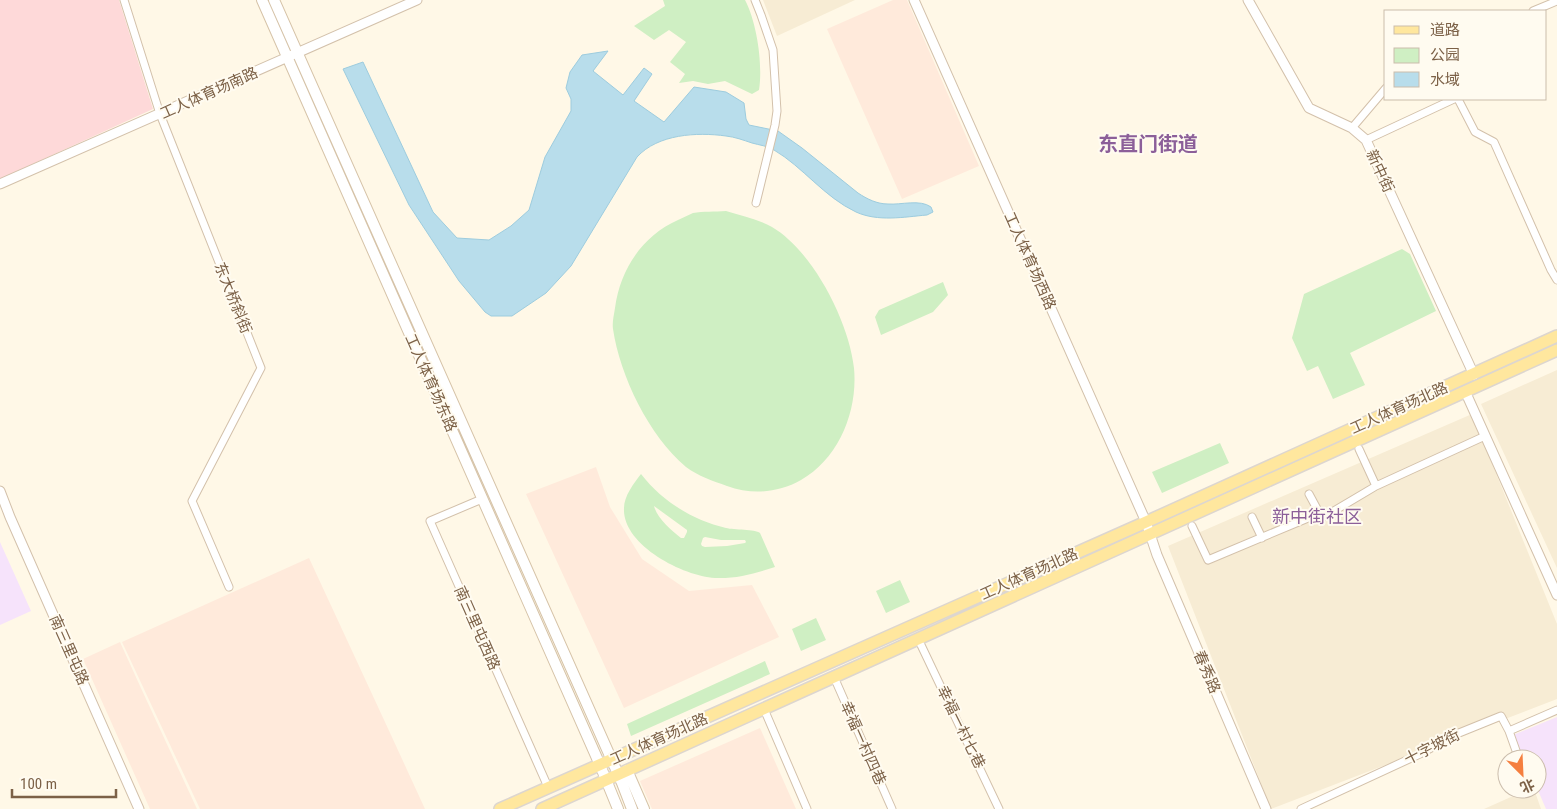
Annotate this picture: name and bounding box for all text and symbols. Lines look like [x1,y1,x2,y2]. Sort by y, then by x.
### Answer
legend [1384,10,1547,100]
text: 道路 [1430,21,1460,39]
text: 公园 [1430,46,1460,64]
street label: 工人体育场南路 [157,63,261,123]
text: 水域 [1430,71,1460,89]
district label: 东直门街道 [1098,132,1198,156]
street label: 新中街 [1362,147,1398,195]
street label: 工人体育场西路 [1000,209,1060,313]
street label: 东大桥斜街 [211,260,255,336]
street label: 工人体育场东路 [401,331,461,435]
street label: 工人体育场北路 [1347,378,1451,438]
district label: 新中街社区 [1272,506,1362,527]
street label: 工人体育场北路 [977,544,1081,604]
street label: 南三里屯西路 [450,583,504,673]
street label: 南三里屯路 [46,612,92,688]
street label: 春秀路 [1190,648,1224,696]
street label: 幸福一村七巷 [933,683,989,771]
street label: 幸福一村四巷 [836,698,890,788]
street label: 工人体育场北路 [607,709,711,769]
street label: 十字坡街 [1401,725,1463,769]
north arrow [1497,749,1547,799]
scale bar [12,766,116,798]
text: 100 m [20,775,57,793]
text: 北 [1518,776,1537,796]

